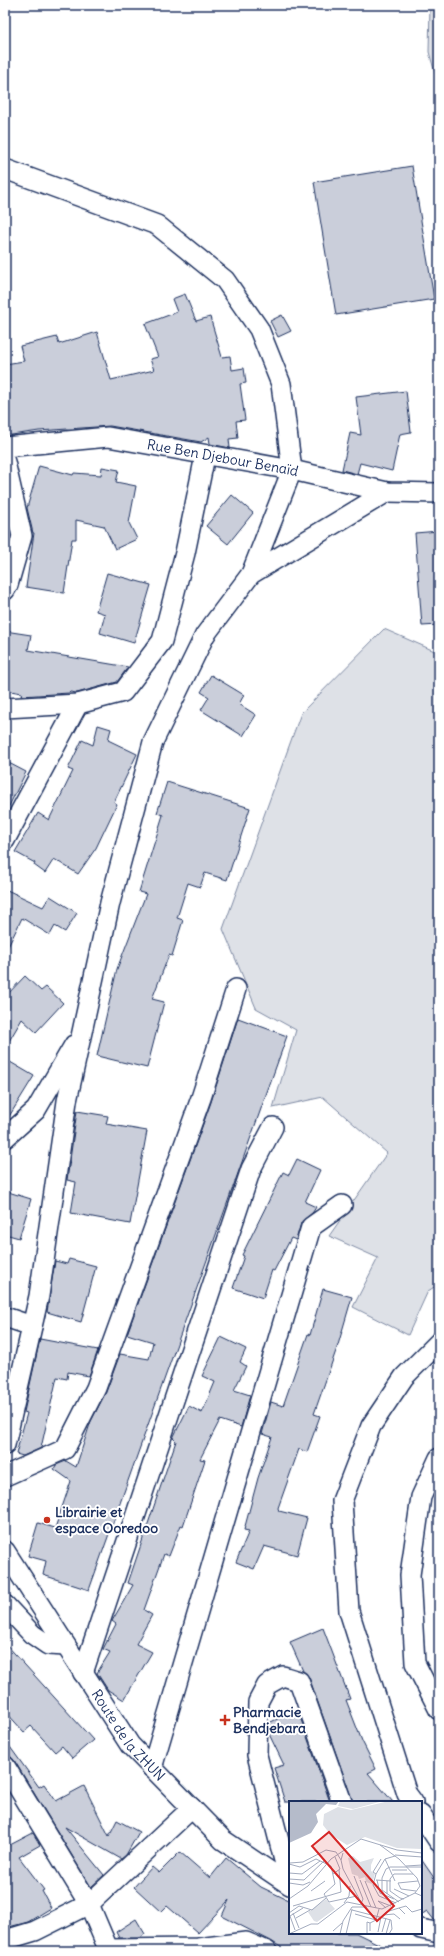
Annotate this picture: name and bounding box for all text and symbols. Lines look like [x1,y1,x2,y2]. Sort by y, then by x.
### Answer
street label: Rue Ben Djebour Benaïd [145,435,300,480]
place label: Librairie et espace Ooredoo [55,1503,158,1537]
marker: Librairie et espace Ooredoo [42,1515,52,1525]
street label: Route de la ZHUN [88,1686,169,1785]
place label: Pharmacie Bendjebara [233,1703,306,1737]
marker: Pharmacie Bendjebara [220,1715,230,1725]
inset map [289,1801,422,1934]

